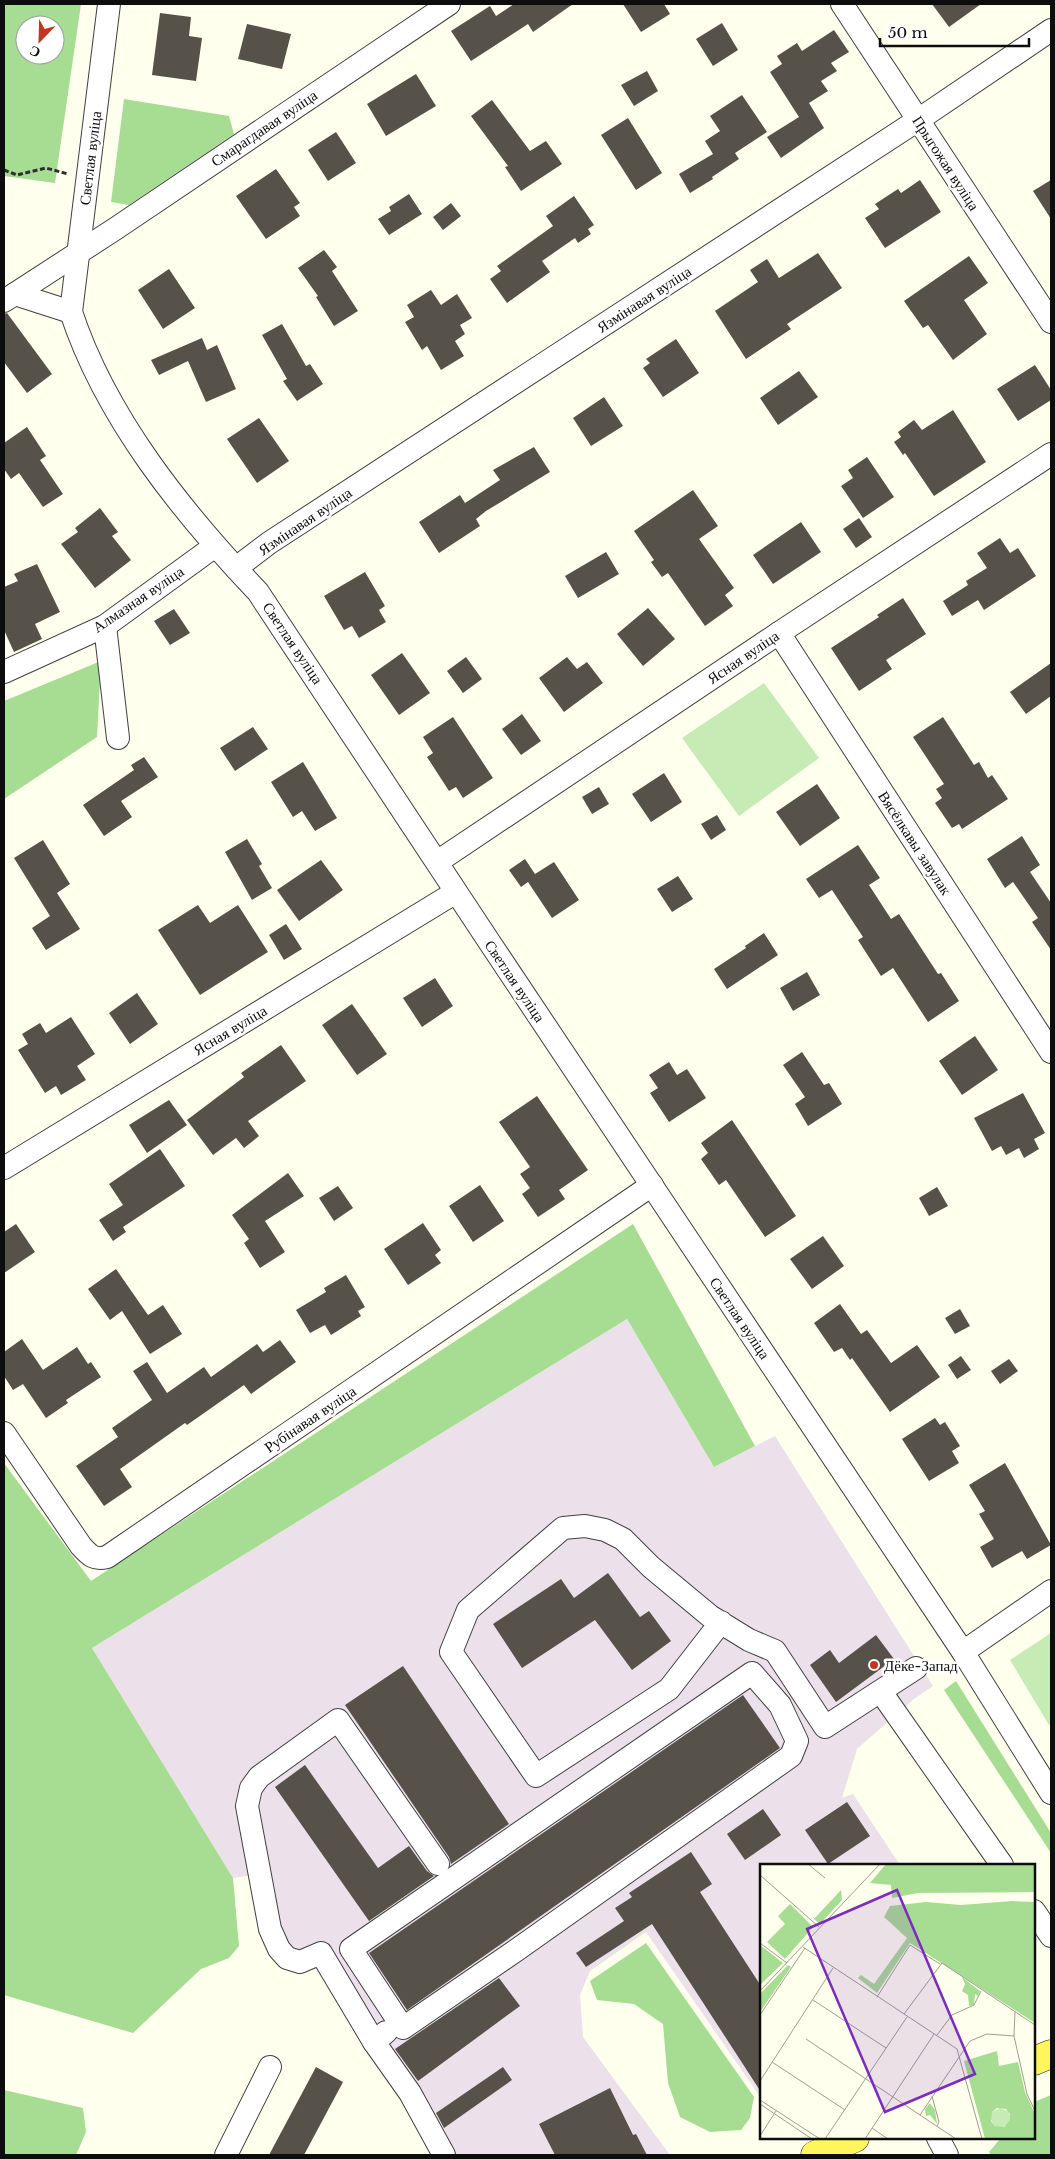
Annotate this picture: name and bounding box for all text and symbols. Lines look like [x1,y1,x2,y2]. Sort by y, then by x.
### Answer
north arrow [15,15,65,65]
scale bar [880,15,1029,47]
text: 50 m [888,23,928,42]
text: С [27,42,43,62]
street label: Смарагдавая вуліца [207,85,321,171]
street label: Светлая вуліца [75,109,105,206]
street label: Прыгожая вуліца [908,112,984,214]
street label: Язмінавая вуліца [593,261,695,337]
street label: Язмінавая вуліца [255,483,356,559]
street label: Алмазная вуліца [89,561,188,636]
street label: Светлая вуліца [259,598,328,688]
street label: Ясная вуліца [704,626,783,688]
street label: Вясёлкавы завулак [874,787,956,899]
street label: Светлая вуліца [481,936,550,1026]
street label: Ясная вуліца [190,1000,270,1059]
street label: Светлая вуліца [706,1273,775,1363]
street label: Рубінавая вуліца [260,1381,360,1457]
place label: Дёке-Запад [884,1656,958,1675]
marker: Дёке-Запад [868,1659,880,1671]
inset map [760,1864,1035,2139]

